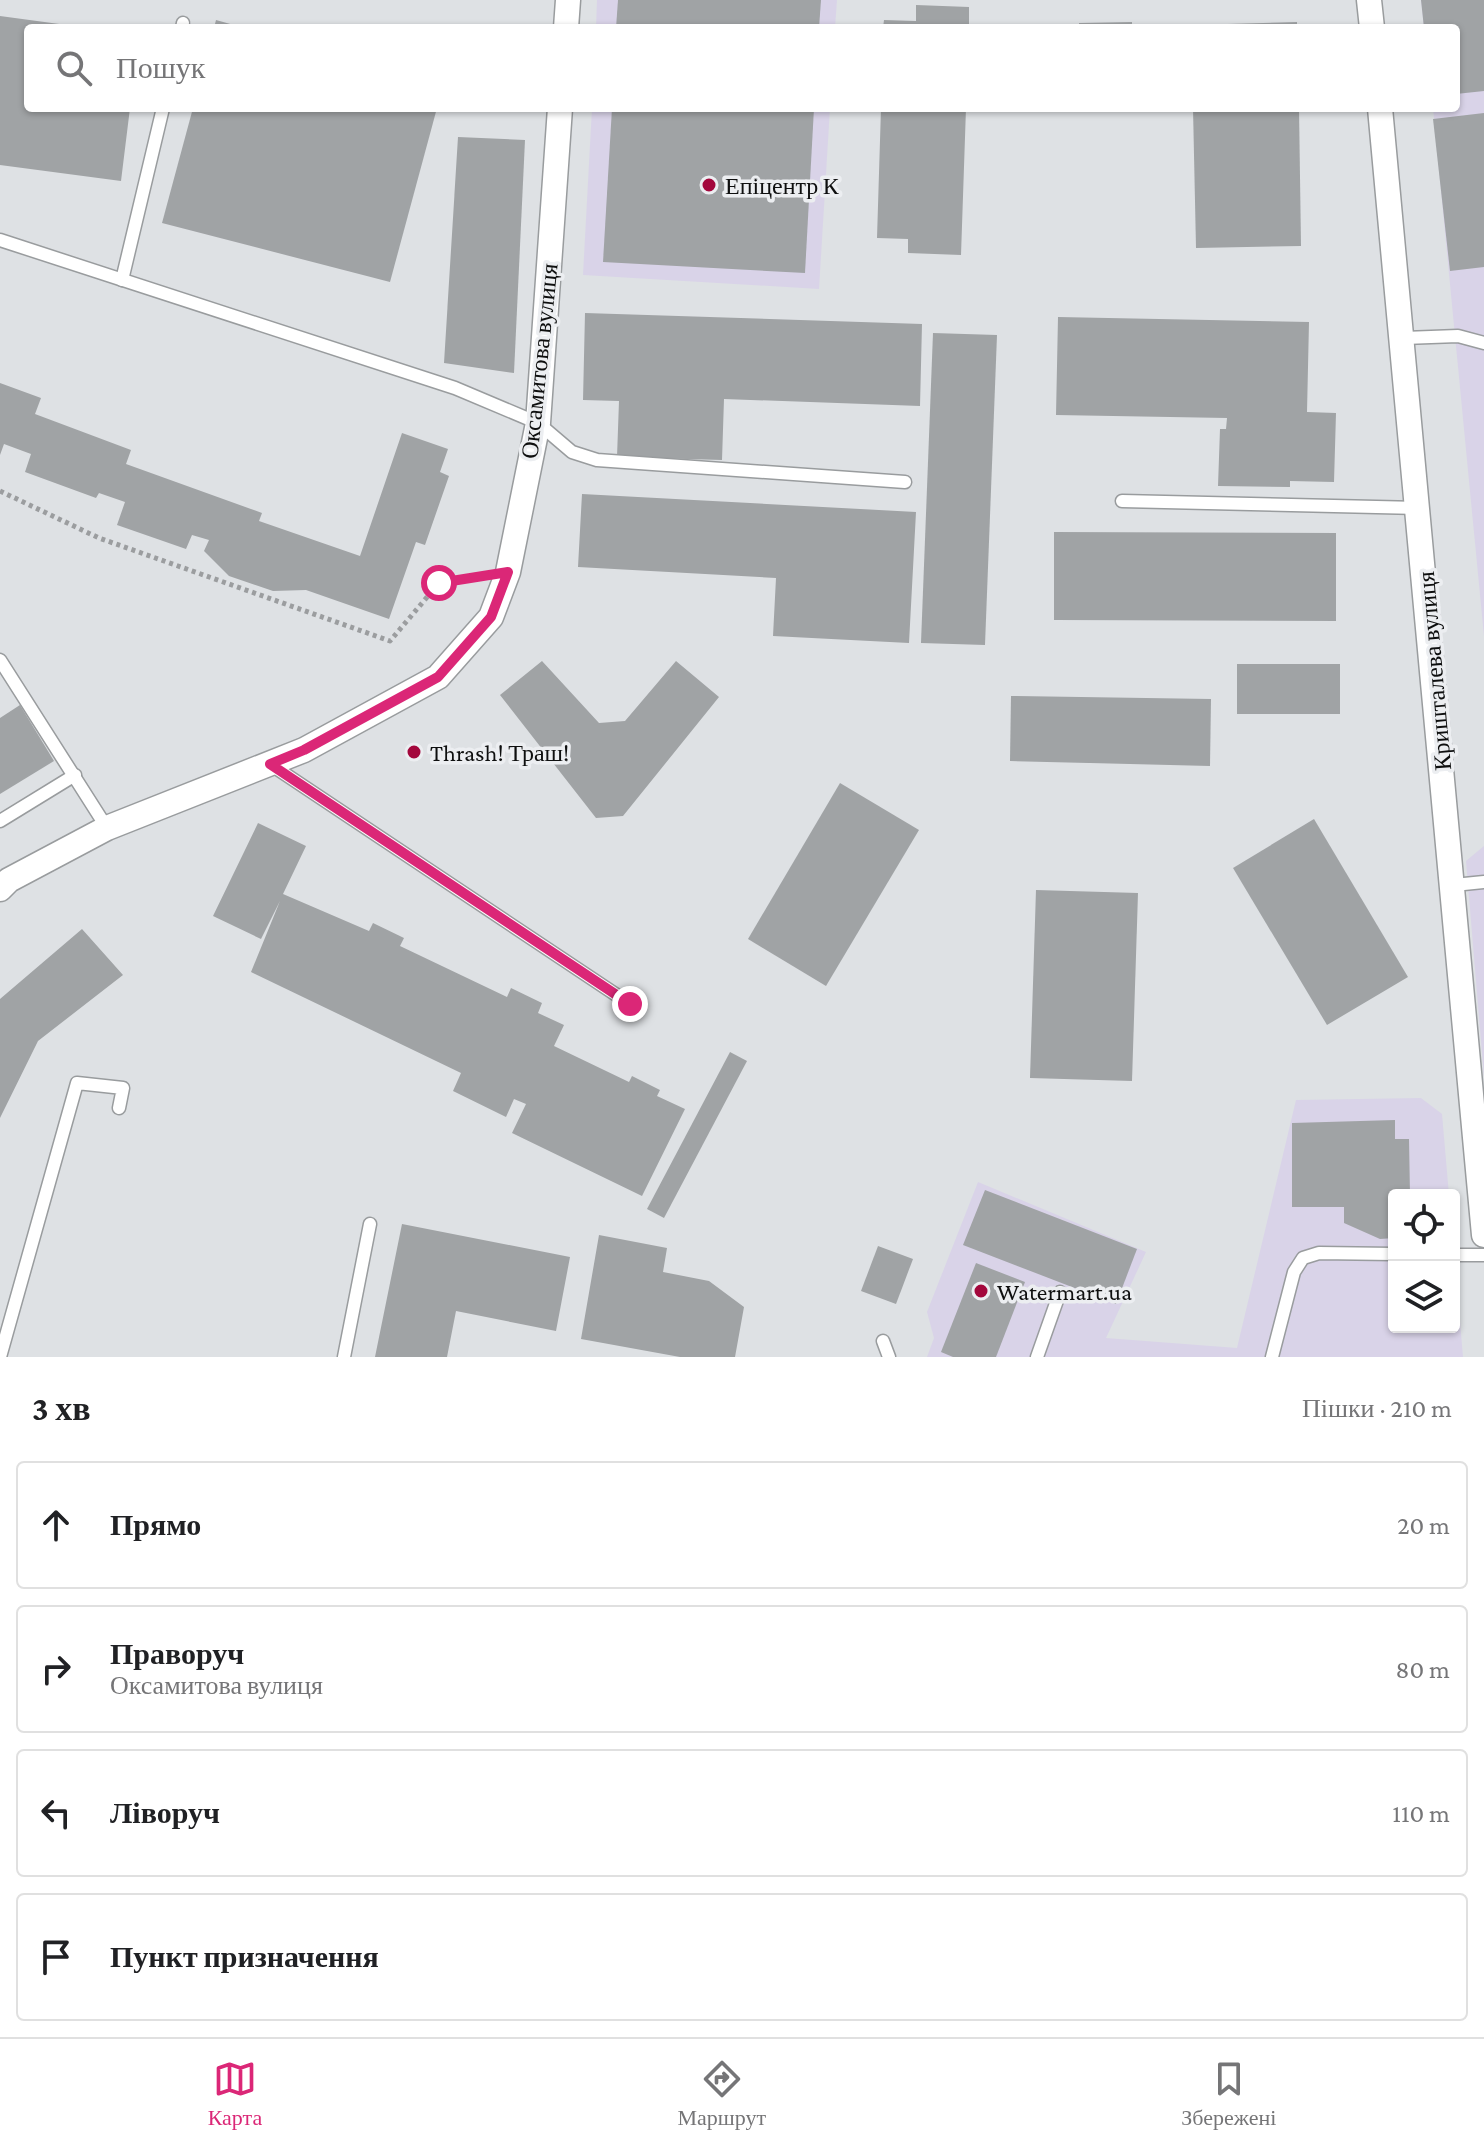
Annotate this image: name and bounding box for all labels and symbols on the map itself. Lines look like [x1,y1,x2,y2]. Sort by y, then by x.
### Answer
place label: Епіцентр К [725,172,840,199]
marker: Епіцентр К [700,176,718,194]
street label: Оксамитова вулиця [515,262,563,460]
route start [421,565,457,601]
street label: Кришталева вулиця [1412,570,1456,772]
place label: Thrash! Траш! [430,739,569,766]
marker: Thrash! Траш! [405,743,423,761]
route end [612,986,648,1022]
place label: Watermart.ua [997,1278,1132,1305]
marker: Watermart.ua [972,1282,990,1300]

